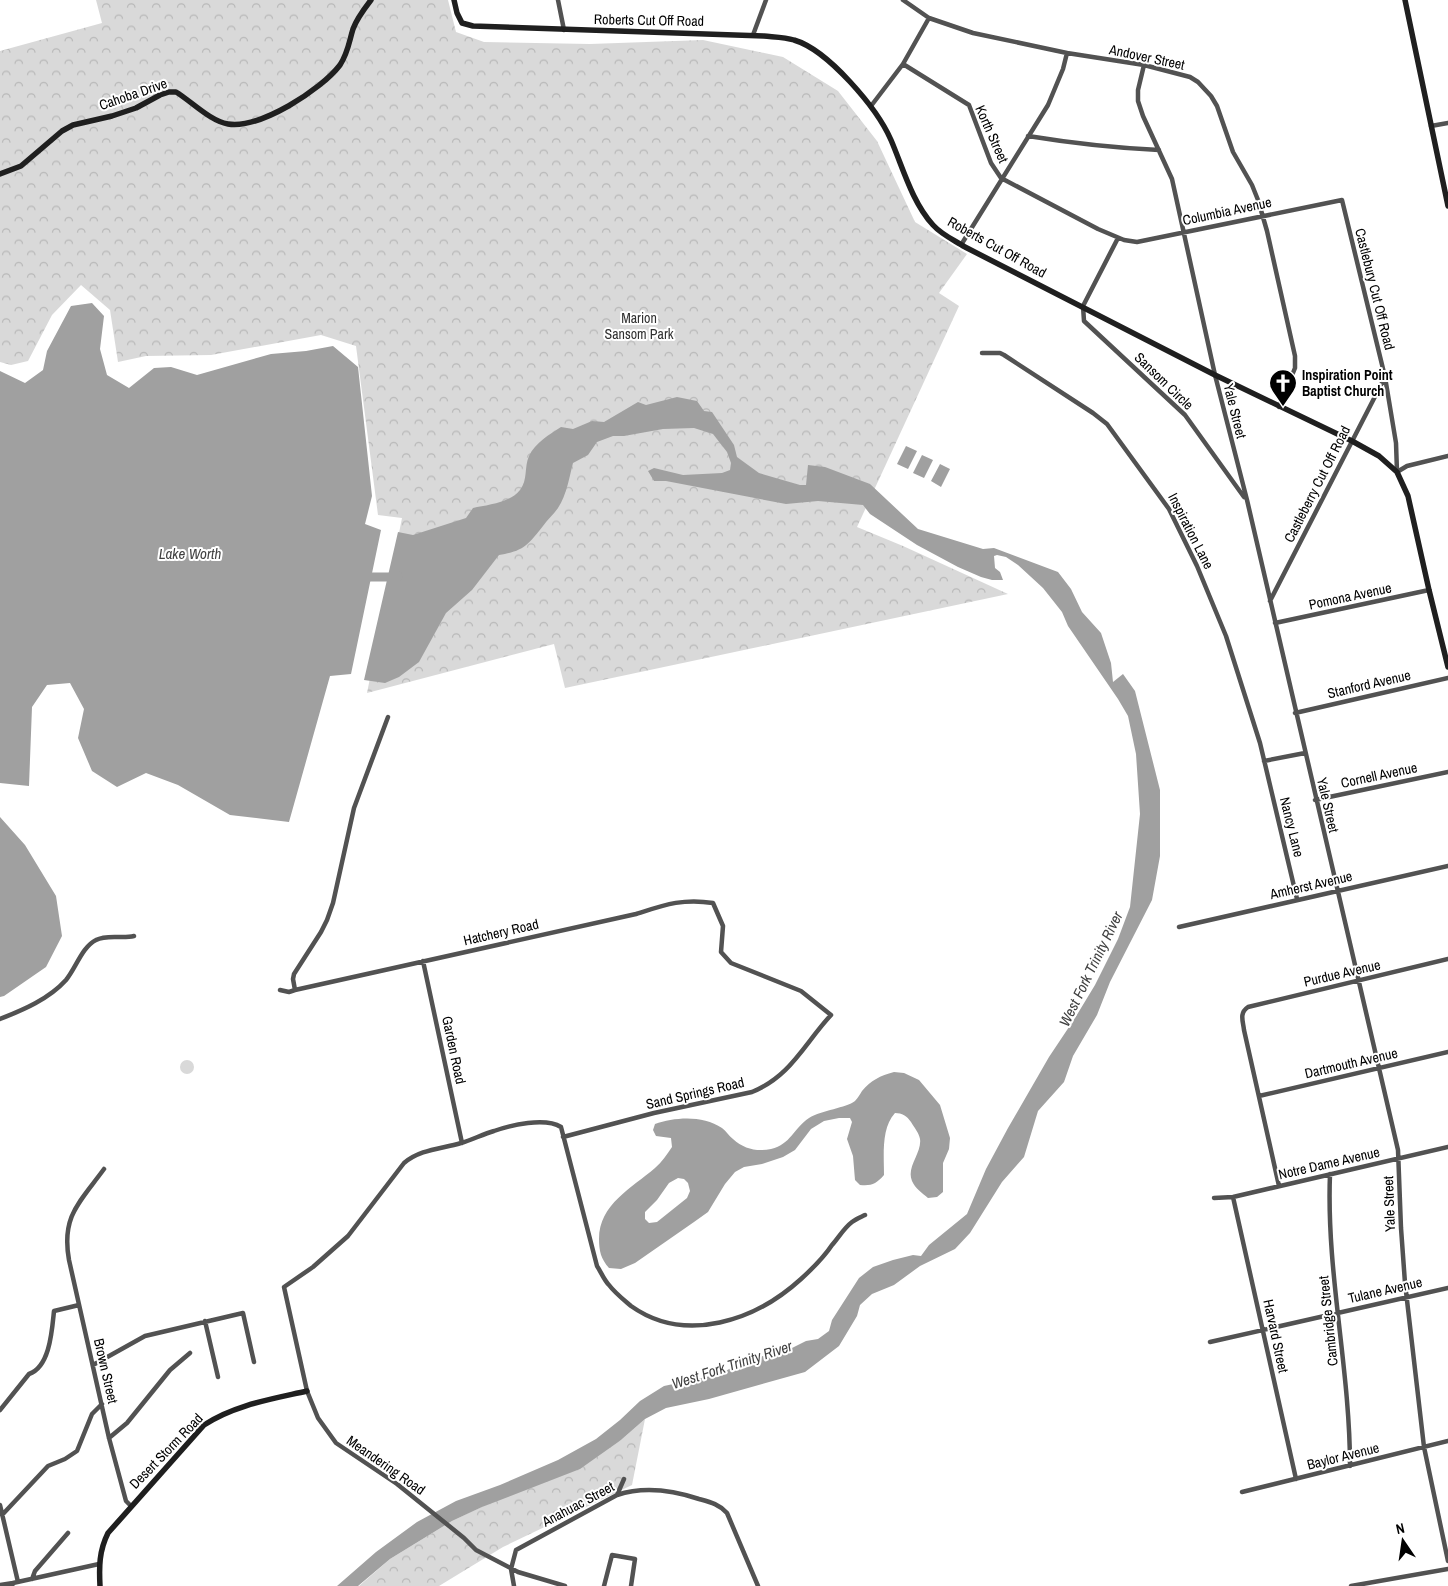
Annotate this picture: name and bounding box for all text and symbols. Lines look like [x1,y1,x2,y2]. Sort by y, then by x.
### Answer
street label: Roberts Cut Off Road [594,10,704,30]
street label: Andover Street [1107,40,1186,74]
street label: Cahoba Drive [97,74,169,114]
street label: Korth Street [971,102,1013,166]
street label: Columbia Avenue [1181,193,1273,229]
street label: Roberts Cut Off Road [944,212,1050,282]
street label: Castlebury Cut Off Road [1351,226,1399,352]
park label: Marion Sansom Park [605,309,674,343]
street label: Sansom Circle [1131,348,1197,414]
place label: Inspiration Point Baptist Church [1302,366,1393,400]
church icon: Inspiration Point Baptist Church [1268,368,1298,407]
street label: Yale Street [1219,382,1251,440]
street label: Castleberry Cut Off Road [1280,423,1354,545]
street label: Inspiration Lane [1164,490,1218,572]
water label: Lake Worth [159,543,221,564]
street label: Pomona Avenue [1307,578,1393,614]
street label: Stanford Avenue [1326,666,1412,702]
street label: Cornell Avenue [1339,758,1419,792]
street label: Yale Street [1313,776,1343,834]
street label: Nancy Lane [1276,795,1308,859]
street label: Amherst Avenue [1267,867,1354,903]
water label: West Fork Trinity River [1054,907,1128,1030]
street label: Hatchery Road [462,915,540,949]
street label: Purdue Avenue [1302,955,1382,991]
street label: Garden Road [438,1014,470,1086]
street label: Dartmouth Avenue [1303,1044,1399,1082]
street label: Sand Springs Road [644,1073,746,1113]
street label: Notre Dame Avenue [1277,1143,1381,1183]
street label: Yale Street [1379,1176,1399,1232]
street label: Tulane Avenue [1346,1273,1424,1307]
street label: Cambridge Street [1314,1275,1342,1367]
street label: Harvard Street [1259,1298,1293,1374]
water label: West Fork Trinity River [669,1335,796,1394]
street label: Brown Street [90,1337,122,1405]
street label: Desert Storm Road [125,1409,207,1493]
street label: Meandering Road [343,1431,429,1499]
street label: Baylor Avenue [1305,1438,1381,1474]
street label: Anahuac Street [538,1477,617,1531]
north arrow [1378,1516,1428,1566]
text: N [1394,1519,1406,1538]

